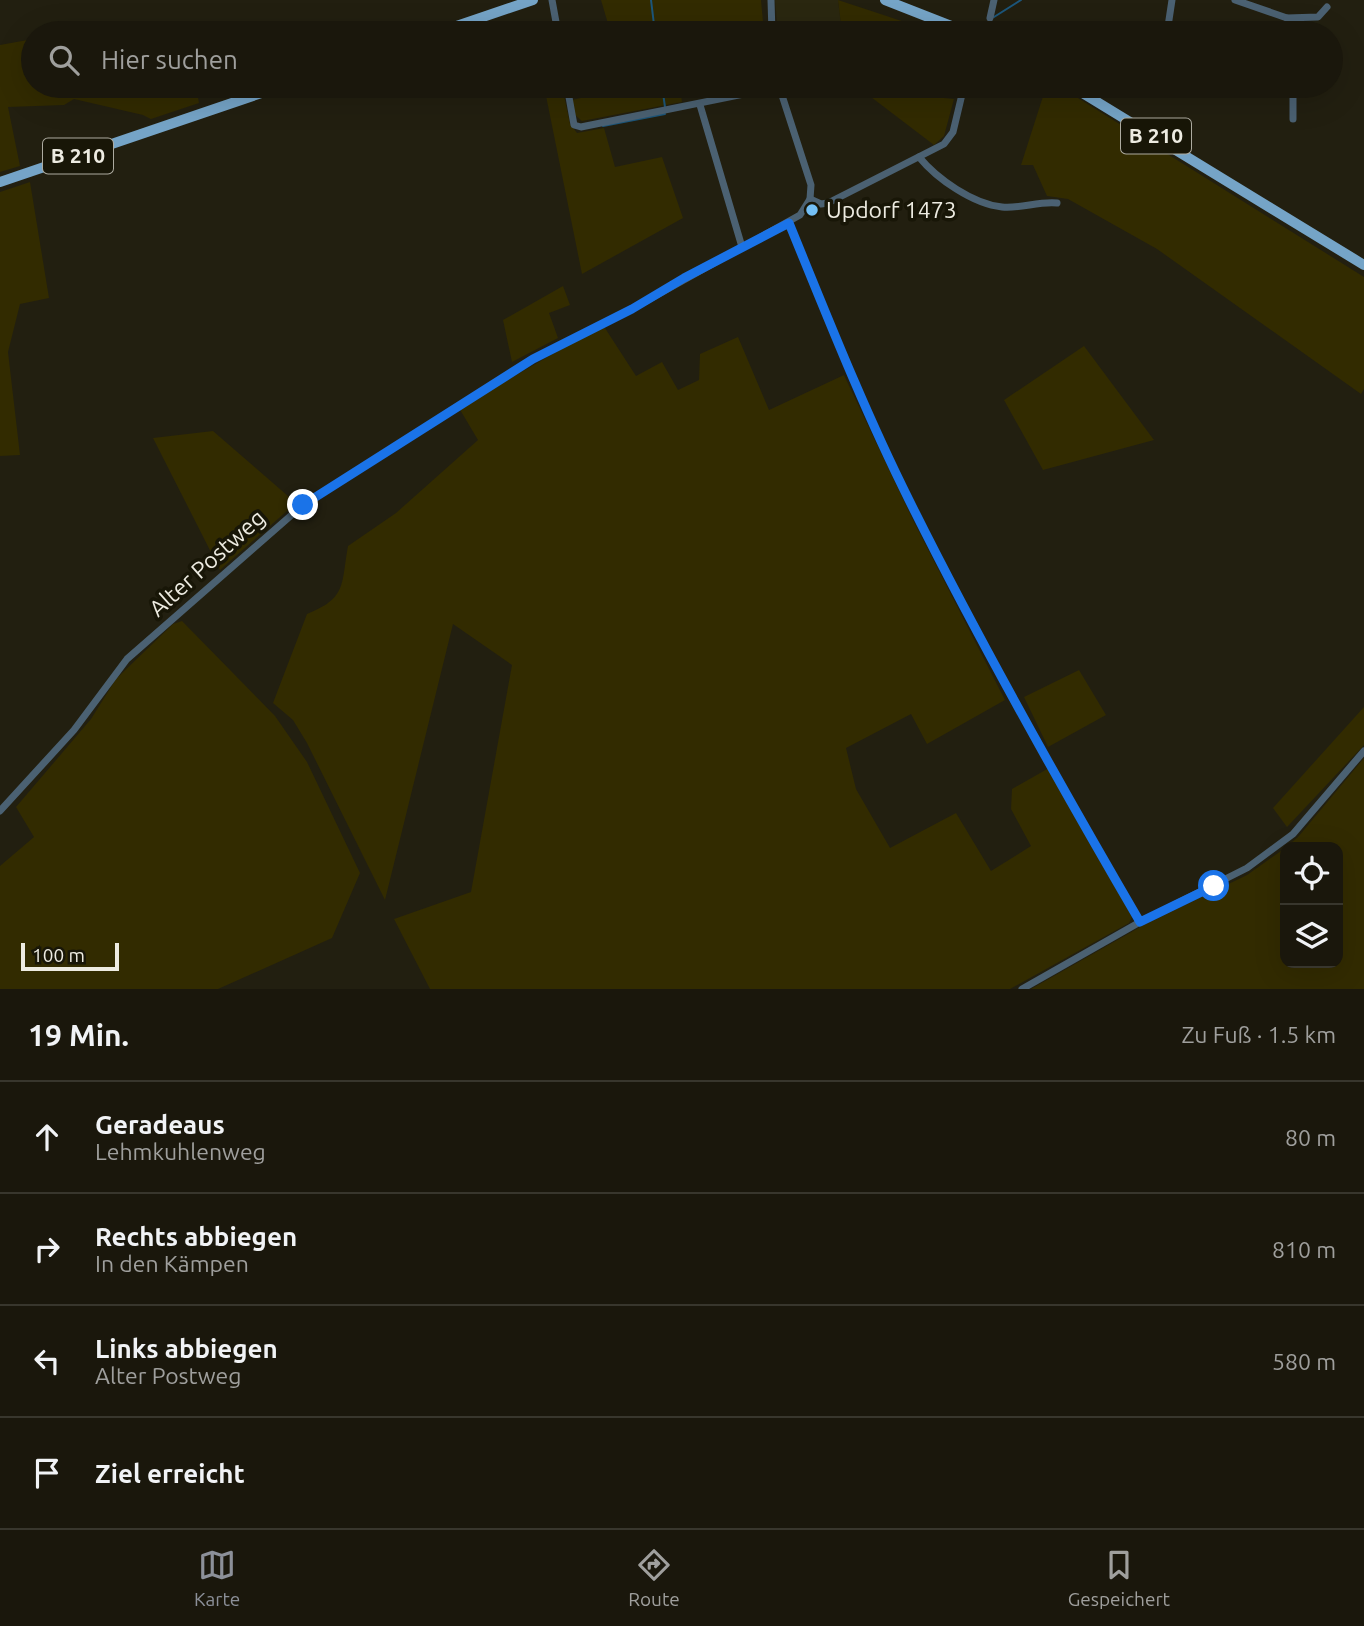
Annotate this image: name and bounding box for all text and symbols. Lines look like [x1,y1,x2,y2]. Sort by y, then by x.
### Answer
search box [21,21,1343,98]
icon: search [45,41,83,79]
text: Hier suchen [101,45,238,74]
road number: B 210 [1121,118,1191,154]
road number: B 210 [43,138,113,174]
place label: Updorf 1473 [826,197,957,222]
marker: Updorf 1473 [804,202,820,218]
route end [287,489,318,520]
street label: Alter Postweg [144,504,269,621]
map controls [1280,842,1343,968]
button: locate [1280,842,1343,905]
route start [1198,870,1229,901]
button: layers [1280,905,1343,968]
scale bar [21,940,119,972]
text: 100 m [32,944,85,966]
text: 19 Min. [28,1018,129,1052]
text: Zu Fuß · 1.5 km [1181,1022,1336,1047]
text: Geradeaus [95,1110,225,1139]
icon: ahead [28,1118,66,1156]
text: 80 m [1285,1125,1336,1150]
text: Lehmkuhlenweg [95,1139,266,1164]
text: Rechts abbiegen [95,1222,297,1251]
icon: right [28,1230,66,1268]
text: 810 m [1272,1237,1336,1262]
text: In den Kämpen [95,1251,249,1276]
text: Links abbiegen [95,1334,278,1363]
icon: left [28,1342,66,1380]
text: 580 m [1272,1349,1336,1374]
text: Alter Postweg [95,1363,241,1388]
icon: arrive [28,1454,66,1492]
text: Ziel erreicht [95,1459,245,1488]
tab: Karte [194,1546,240,1610]
tab: Route [628,1546,680,1610]
tab: Gespeichert [1068,1546,1170,1610]

